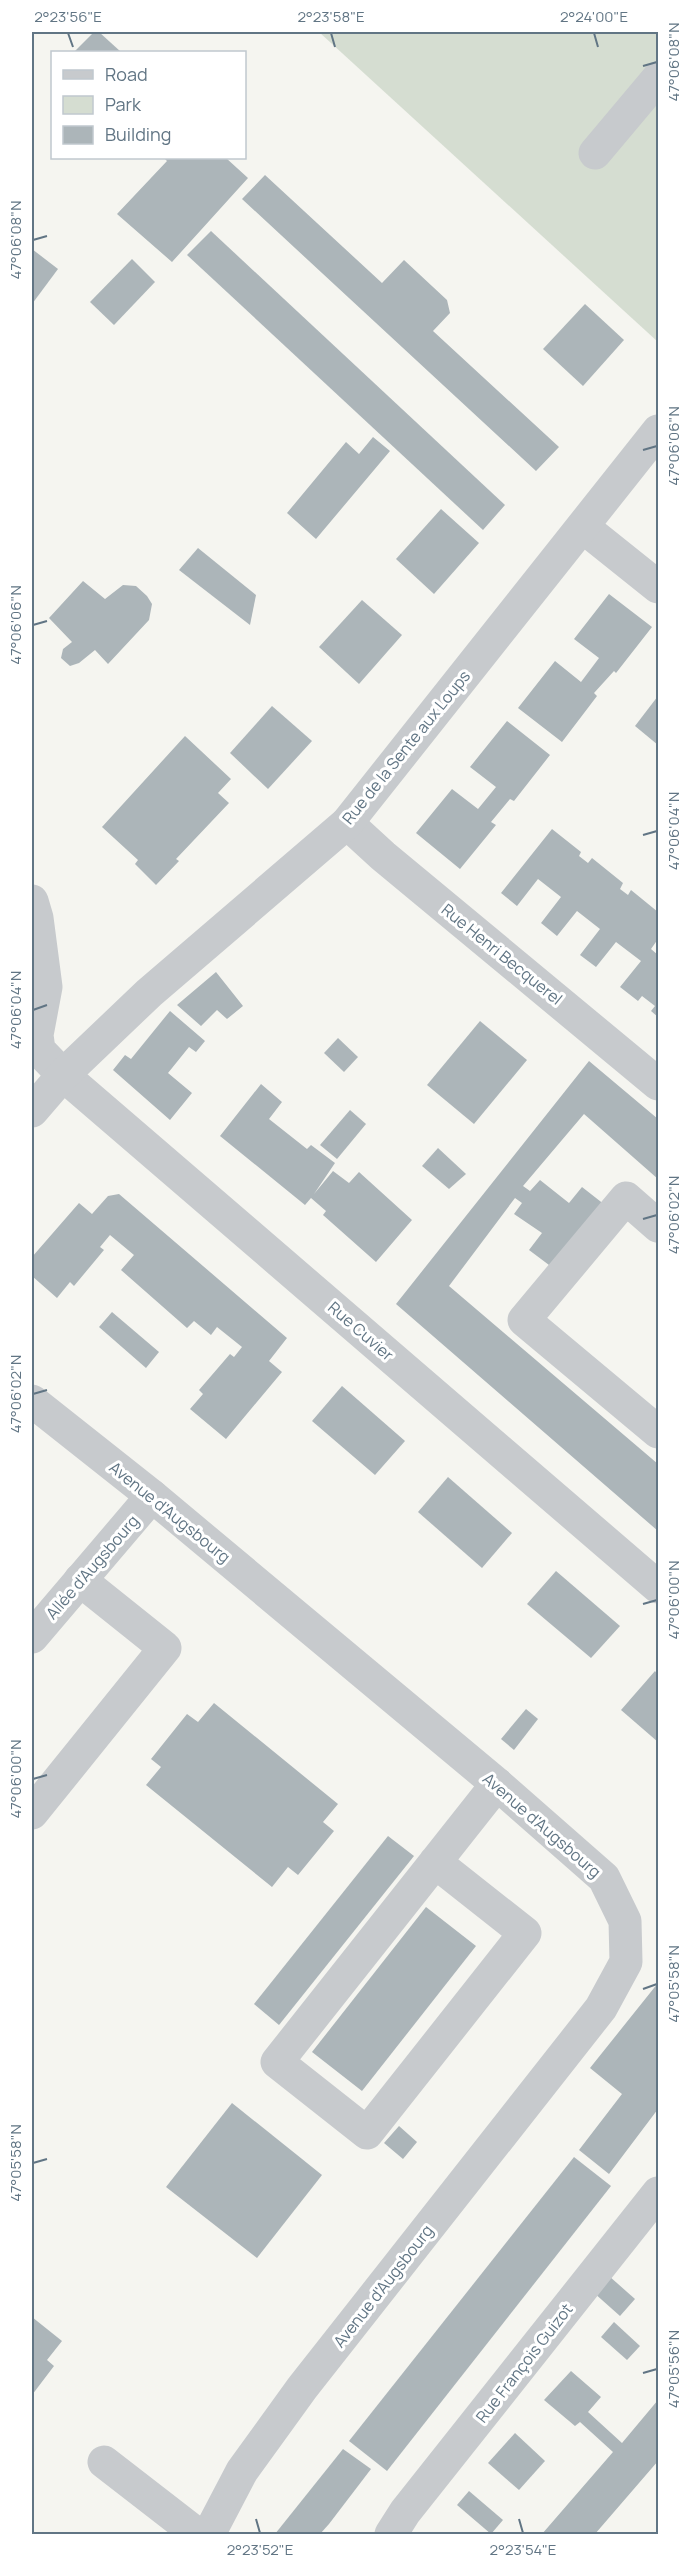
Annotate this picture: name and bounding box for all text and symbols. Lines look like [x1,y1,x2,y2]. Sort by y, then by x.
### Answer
text: 2°23'56"E [34,6,102,27]
text: 2°23'58"E [297,6,365,27]
text: 2°24'00"E [560,6,628,27]
text: 47°06'08"N [663,23,684,101]
legend [51,51,246,159]
text: Road [105,62,148,86]
text: Park [105,92,142,116]
text: Building [105,122,171,146]
text: 47°06'08"N [5,201,26,279]
text: 47°06'06"N [663,406,684,486]
text: 47°06'06"N [5,585,26,665]
street label: Rue de la Sente aux Loups [337,665,475,829]
text: 47°06'04"N [663,792,684,870]
street label: Rue Henri Becquerel [437,898,567,1010]
text: 47°06'04"N [5,971,26,1049]
text: 47°06'02"N [663,1176,684,1254]
street label: Rue Cuvier [324,1296,399,1366]
text: 47°06'02"N [5,1355,26,1433]
street label: Avenue d'Augsbourg [105,1456,235,1568]
street label: Allée d'Augsbourg [41,1510,143,1624]
text: 47°06'00"N [663,1560,684,1640]
text: 47°06'00"N [5,1739,26,1819]
street label: Avenue d'Augsbourg [478,1768,606,1882]
text: 47°05'58"N [663,1945,684,2023]
text: 47°05'58"N [5,2124,26,2202]
street label: Avenue d'Augsbourg [328,2220,438,2352]
street label: Rue François Guizot [471,2299,577,2427]
text: 47°05'56"N [663,2330,684,2408]
text: 2°23'52"E [227,2539,293,2560]
text: 2°23'54"E [490,2539,556,2560]

